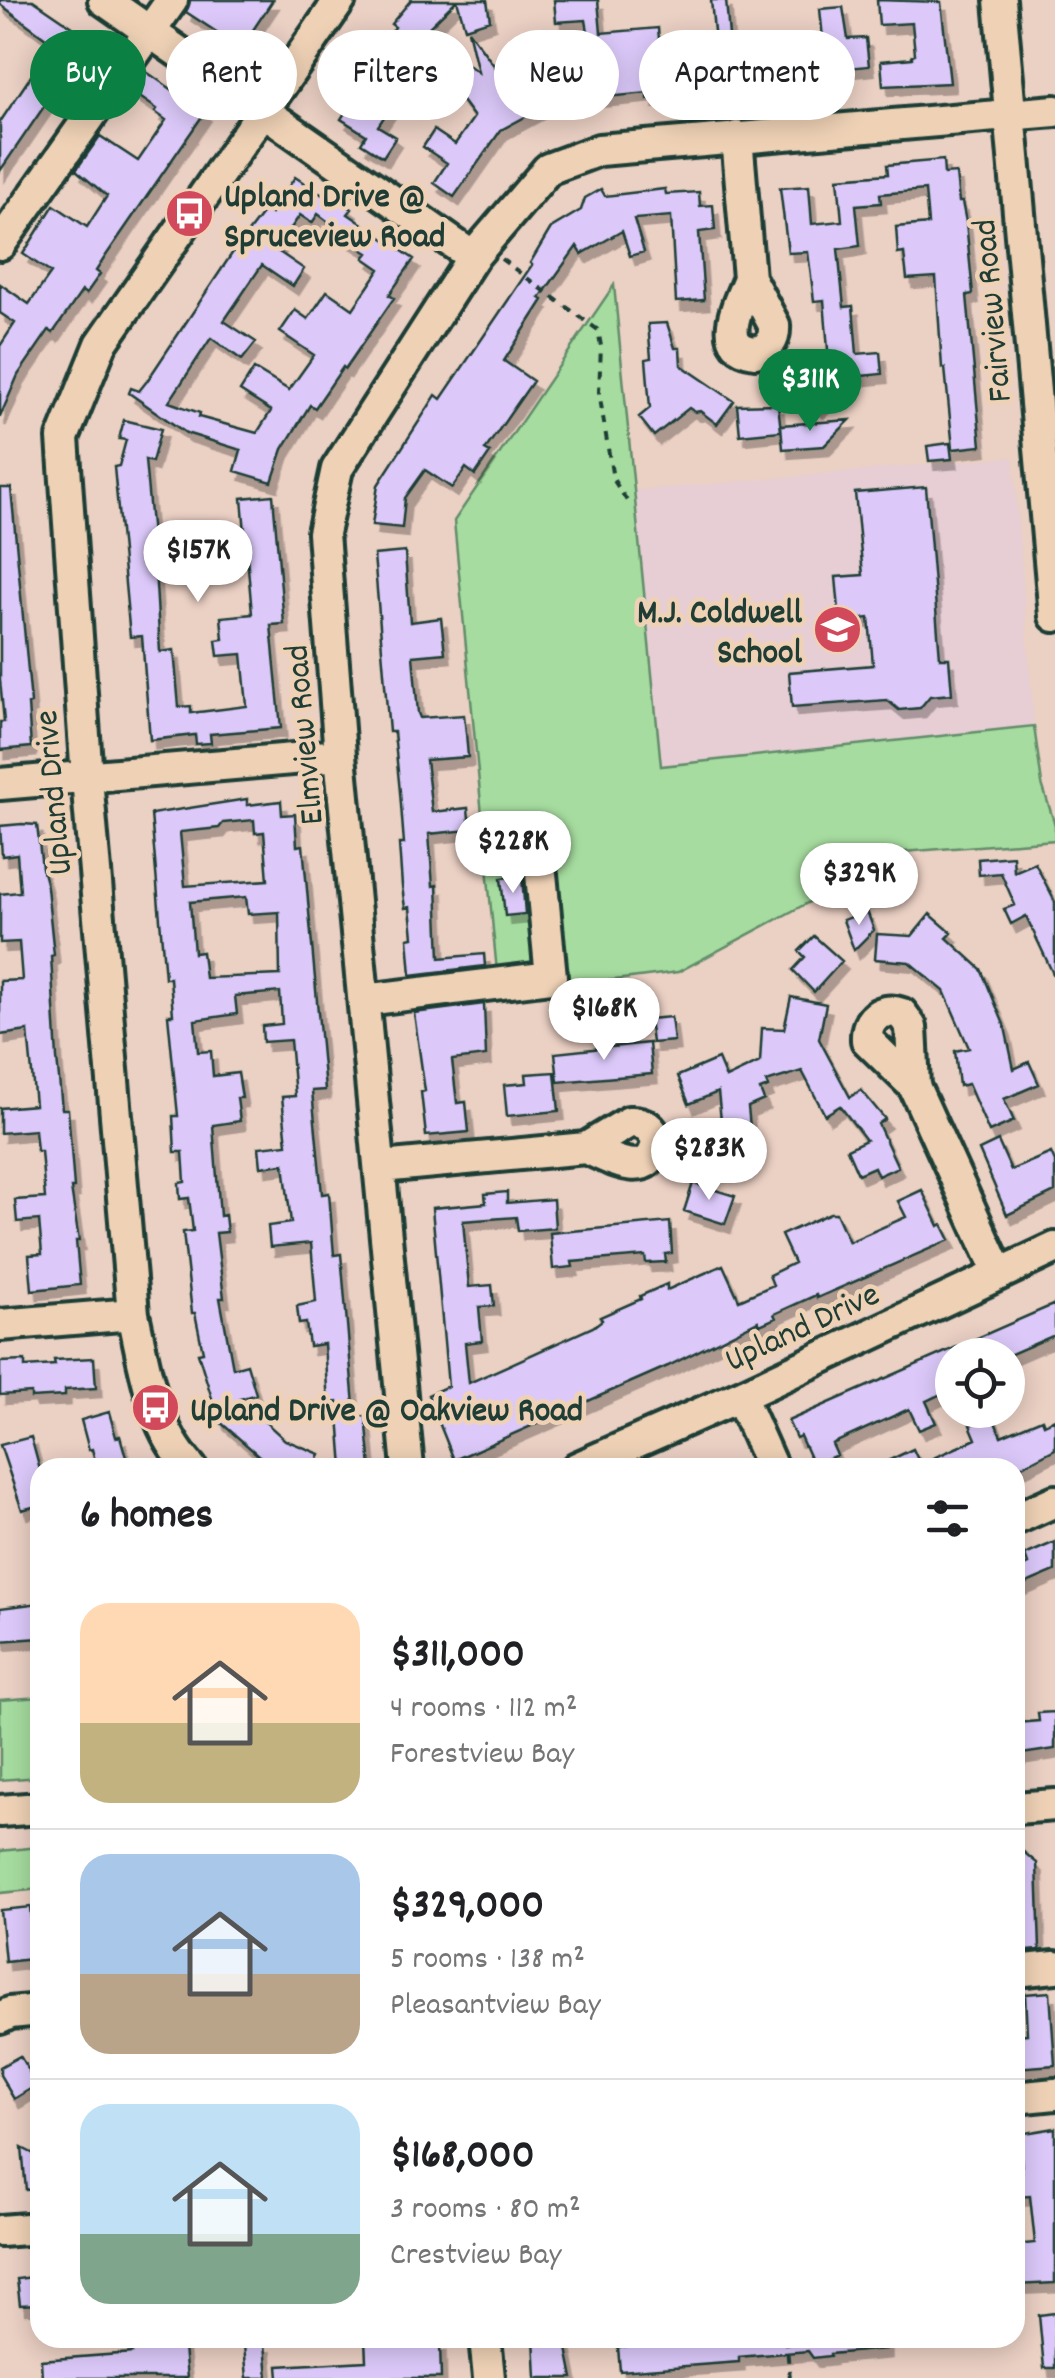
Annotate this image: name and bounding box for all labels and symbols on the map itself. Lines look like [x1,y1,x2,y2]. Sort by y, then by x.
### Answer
place label: Upland Drive @ Spruceview Road [224,174,446,264]
bus stop icon: Upland Drive @ Spruceview Road [163,188,215,240]
street label: Fairview Road [962,217,1028,404]
pin: $311K [740,349,880,434]
pin: $157K [128,520,268,605]
place label: M.J. Coldwell School [637,590,803,680]
school or university icon: M.J. Coldwell School [811,604,863,656]
street label: Elmview Road [274,642,340,827]
street label: Upland Drive [24,708,88,877]
pin: $228K [443,811,583,896]
pin: $329K [789,843,929,928]
pin: $168K [534,978,674,1063]
pin: $283K [639,1118,779,1203]
street label: Upland Drive [717,1272,889,1387]
bus stop icon: Upland Drive @ Oakview Road [129,1382,181,1434]
place label: Upland Drive @ Oakview Road [190,1388,583,1438]

